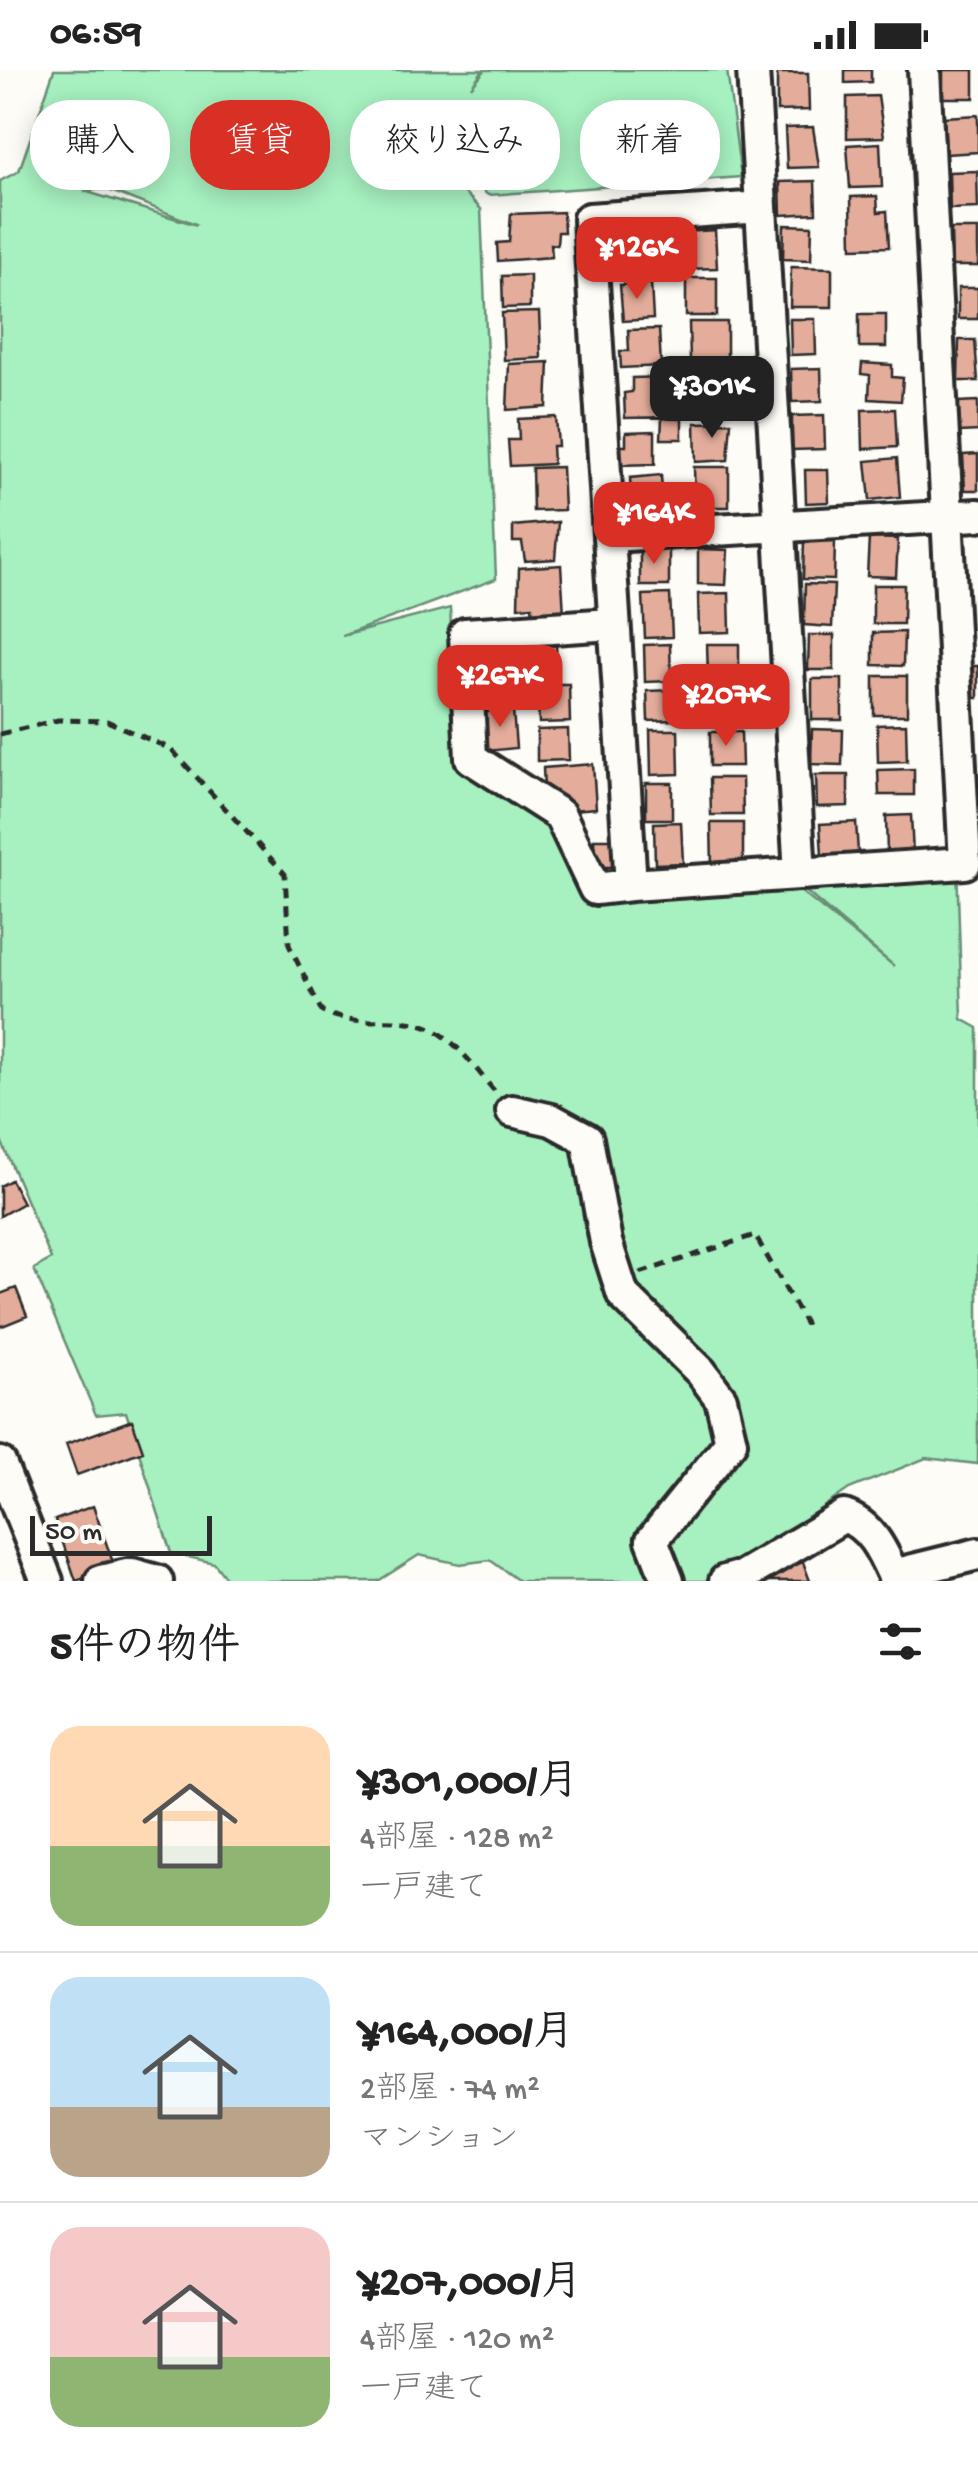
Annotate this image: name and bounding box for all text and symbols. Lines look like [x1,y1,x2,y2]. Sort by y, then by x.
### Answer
text: 06:59 [50,13,142,57]
chip: 購入 [30,100,170,190]
chip: 賃貸 [190,100,330,190]
chip: 絞り込み [350,100,560,190]
chip: 新着 [580,100,720,190]
pin: ¥126K [567,217,707,302]
text: ¥126K [598,230,676,268]
pin: ¥301K [642,356,782,441]
text: ¥301K [672,369,752,407]
pin: ¥164K [584,482,724,567]
text: ¥164K [616,495,692,533]
pin: ¥267K [430,645,570,730]
text: ¥267K [459,658,541,696]
pin: ¥207K [656,664,796,749]
text: ¥207K [685,677,767,715]
scale bar [30,1511,212,1556]
text: 50 m [45,1517,102,1550]
icon: filters [873,1614,928,1669]
text: 5件の物件 [50,1625,240,1674]
text: ¥301,000/月 [360,1760,579,1809]
icon: home [130,1766,250,1886]
text: 4部屋 · 128 m² [360,1821,553,1859]
text: 一戸建て [360,1871,488,1909]
text: ¥164,000/月 [360,2011,574,2060]
icon: home [130,2017,250,2137]
text: 2部屋 · 74 m² [360,2072,540,2110]
text: マンション [360,2122,519,2160]
text: ¥207,000/月 [360,2261,583,2310]
icon: home [130,2267,250,2387]
text: 4部屋 · 120 m² [360,2322,554,2360]
text: 一戸建て [360,2372,488,2410]

